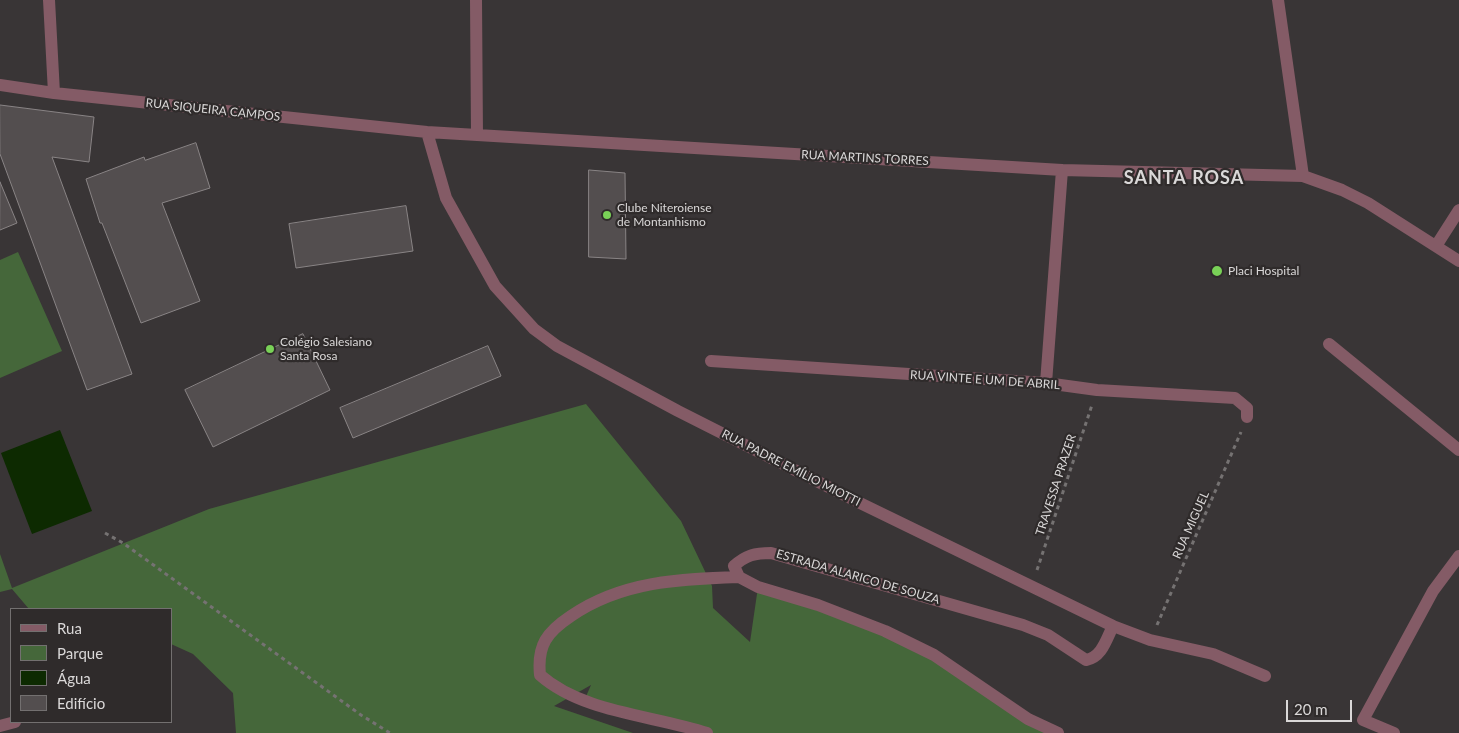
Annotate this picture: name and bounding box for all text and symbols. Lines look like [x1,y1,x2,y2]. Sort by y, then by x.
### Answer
street label: RUA SIQUEIRA CAMPOS [145,96,281,124]
street label: RUA MARTINS TORRES [801,147,929,169]
district label: SANTA ROSA [1123,167,1245,189]
place label: Clube Niteroiense de Montanhismo [617,201,712,229]
marker: Clube Niteroiense de Montanhismo [601,209,613,221]
marker: Placi Hospital [1210,264,1224,278]
place label: Placi Hospital [1228,264,1299,278]
place label: Colégio Salesiano Santa Rosa [280,335,372,363]
marker: Colégio Salesiano Santa Rosa [264,343,276,355]
street label: RUA VINTE E UM DE ABRIL [910,368,1060,392]
street label: RUA PADRE EMÍLIO MIOTTI [719,427,863,509]
street label: TRAVESSA PRAZER [1033,433,1079,537]
street label: RUA MIGUEL [1170,489,1212,561]
street label: ESTRADA ALARICO DE SOUZA [775,547,941,607]
legend [10,608,172,723]
text: Rua [57,619,82,637]
text: Parque [57,644,103,662]
text: Água [57,669,91,687]
scale bar [1289,690,1355,722]
text: Edifício [57,694,105,712]
text: 20 m [1294,700,1328,718]

